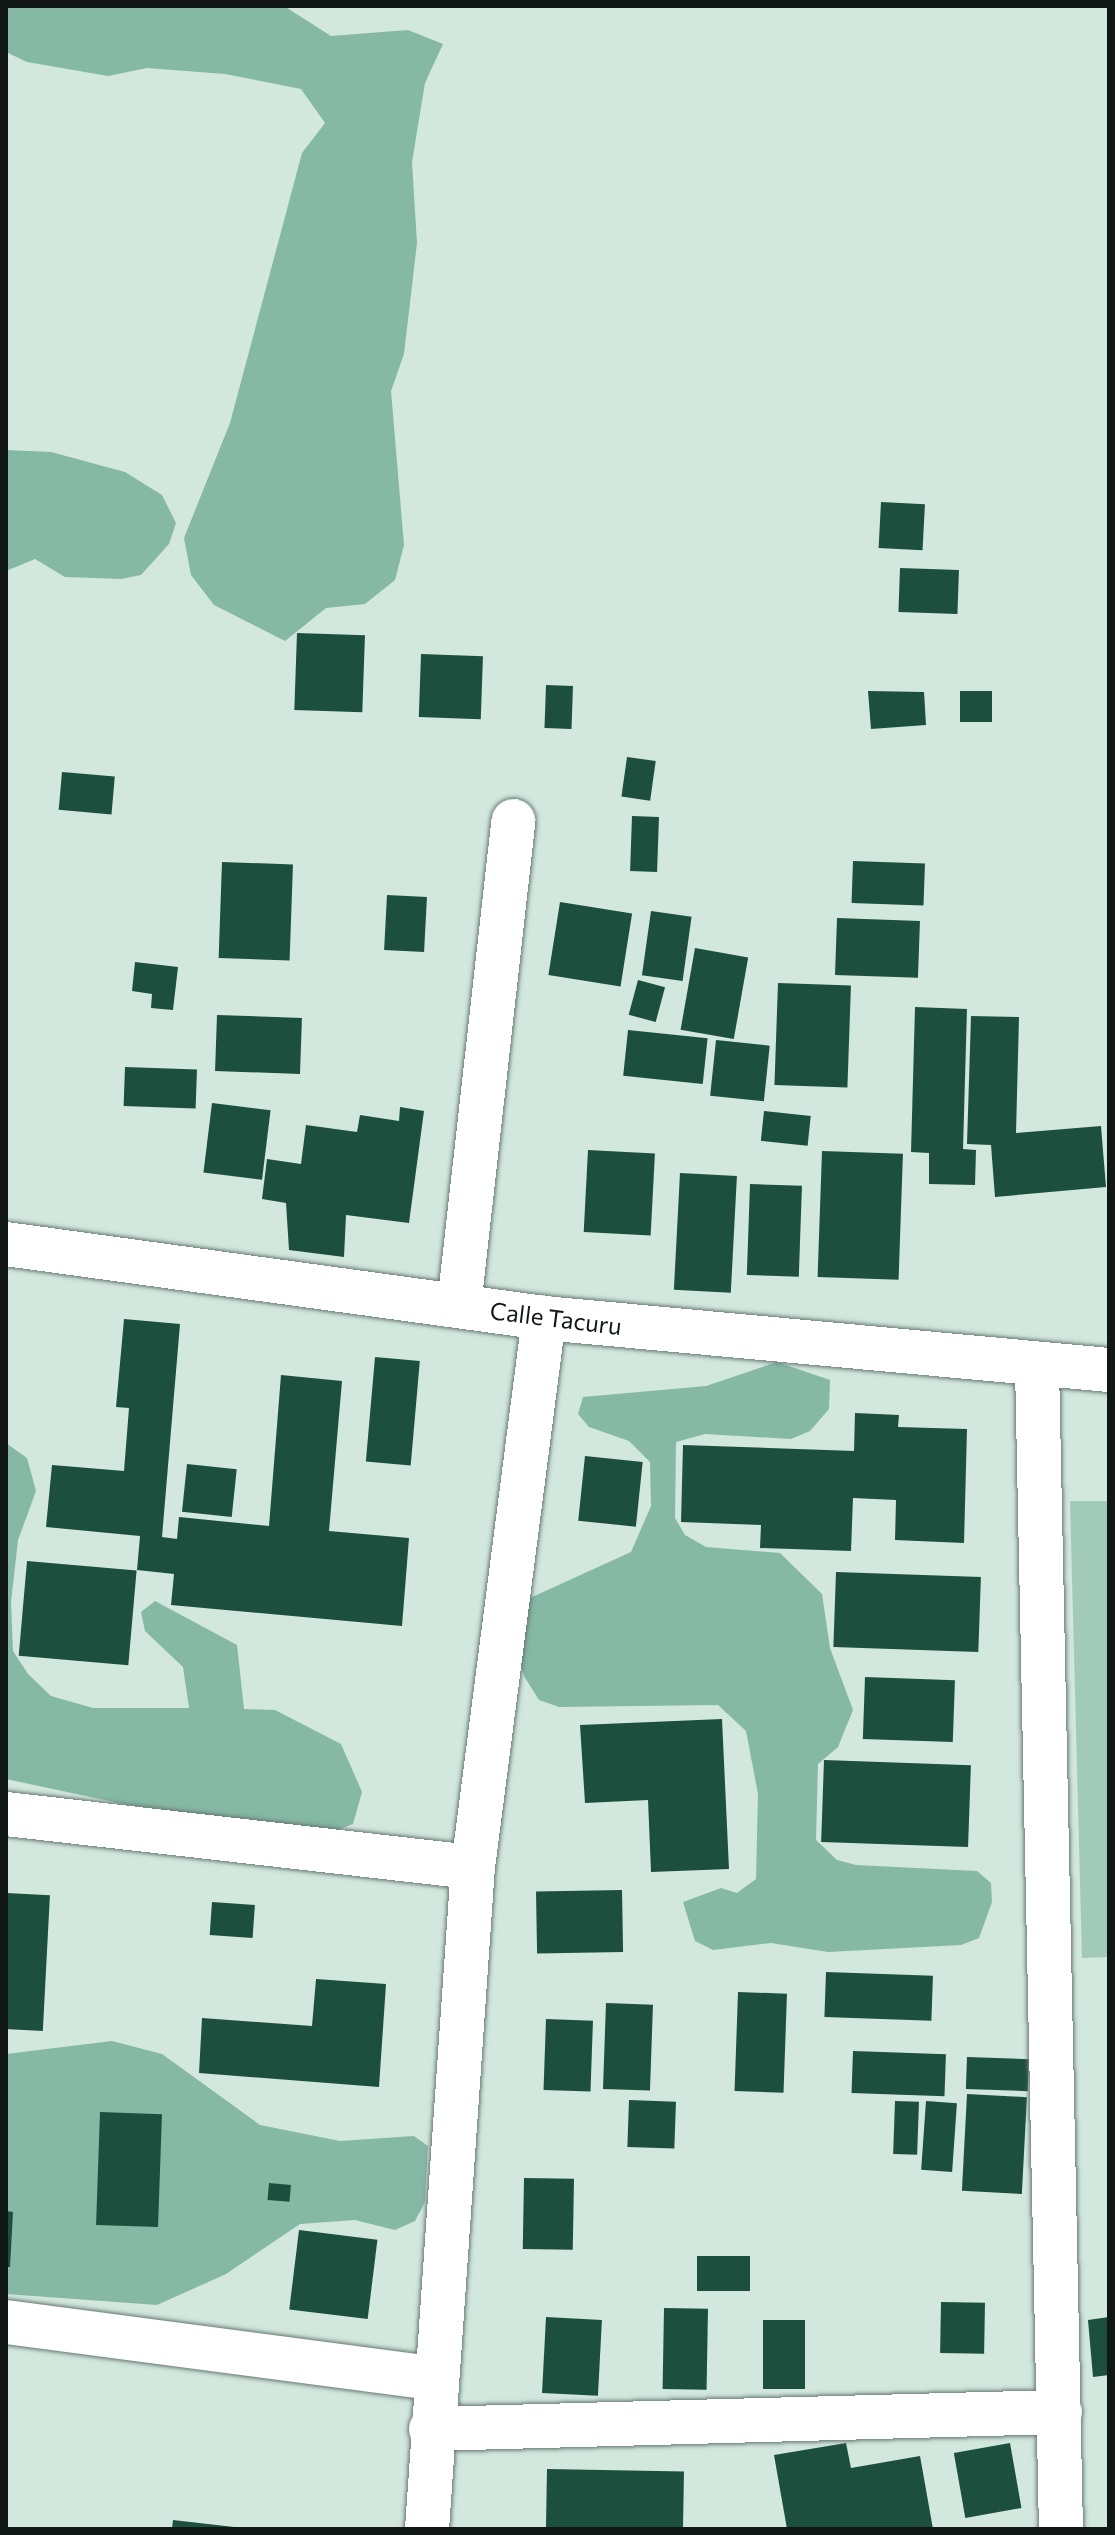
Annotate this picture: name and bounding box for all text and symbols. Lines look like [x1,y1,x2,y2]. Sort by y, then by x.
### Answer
street label: Calle Tacuru [488,1296,624,1340]

